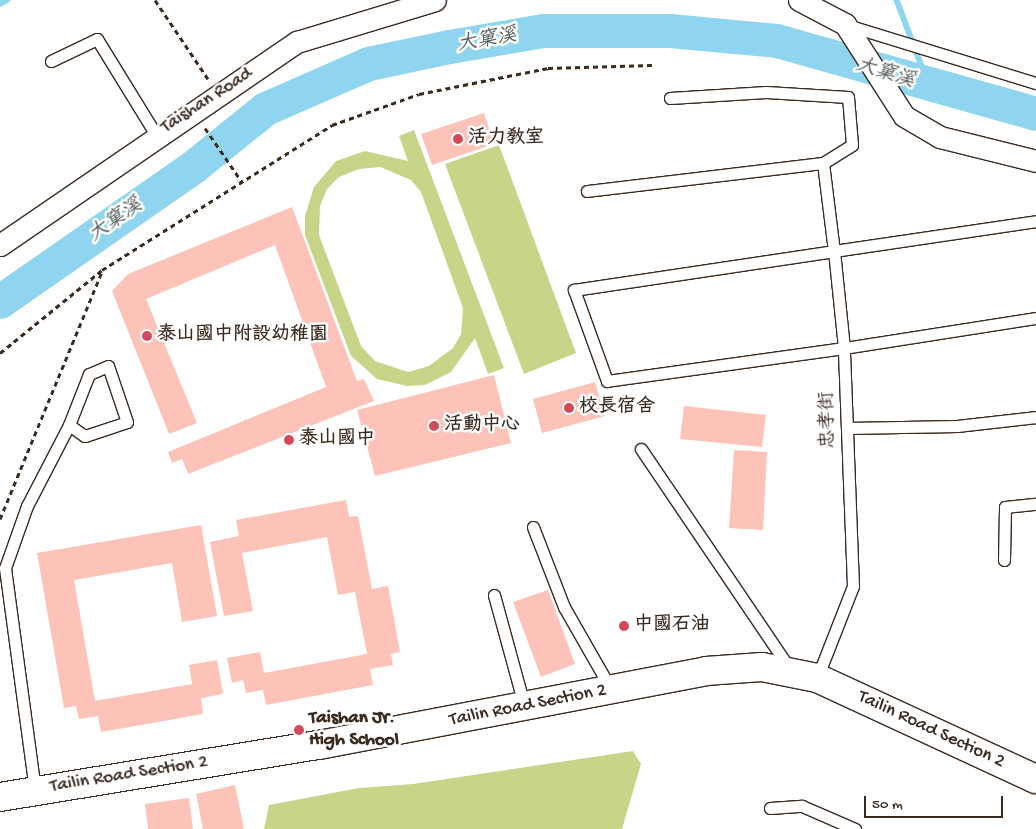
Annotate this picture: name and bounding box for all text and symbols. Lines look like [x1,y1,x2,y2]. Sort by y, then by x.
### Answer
water label: 大窠溪 [455,24,519,58]
water label: 大窠溪 [853,54,917,94]
street label: Taishan Road [157,63,257,139]
place label: 活力教室 [468,128,544,150]
marker: 活力教室 [452,133,464,145]
water label: 大窠溪 [85,194,147,248]
place label: 泰山國中附設幼稚園 [157,325,328,347]
marker: 泰山國中附設幼稚園 [141,330,153,342]
street label: 忠孝街 [817,391,841,449]
place label: 校長宿舍 [579,397,655,419]
marker: 校長宿舍 [563,402,575,414]
place label: 活動中心 [444,415,520,437]
marker: 活動中心 [428,420,440,432]
place label: 泰山國中 [299,429,375,451]
marker: 泰山國中 [283,434,295,446]
place label: 中國石油 [634,615,710,637]
marker: 中國石油 [618,620,630,632]
street label: Tailin Road Section 2 [448,680,608,732]
street label: Tailin Road Section 2 [854,686,1008,774]
place label: Taishan Jr. High School [309,708,399,752]
marker: Taishan Jr. High School [293,724,305,736]
street label: Tailin Road Section 2 [48,751,210,799]
scale bar [866,786,1005,818]
text: 50 m [872,796,903,814]

